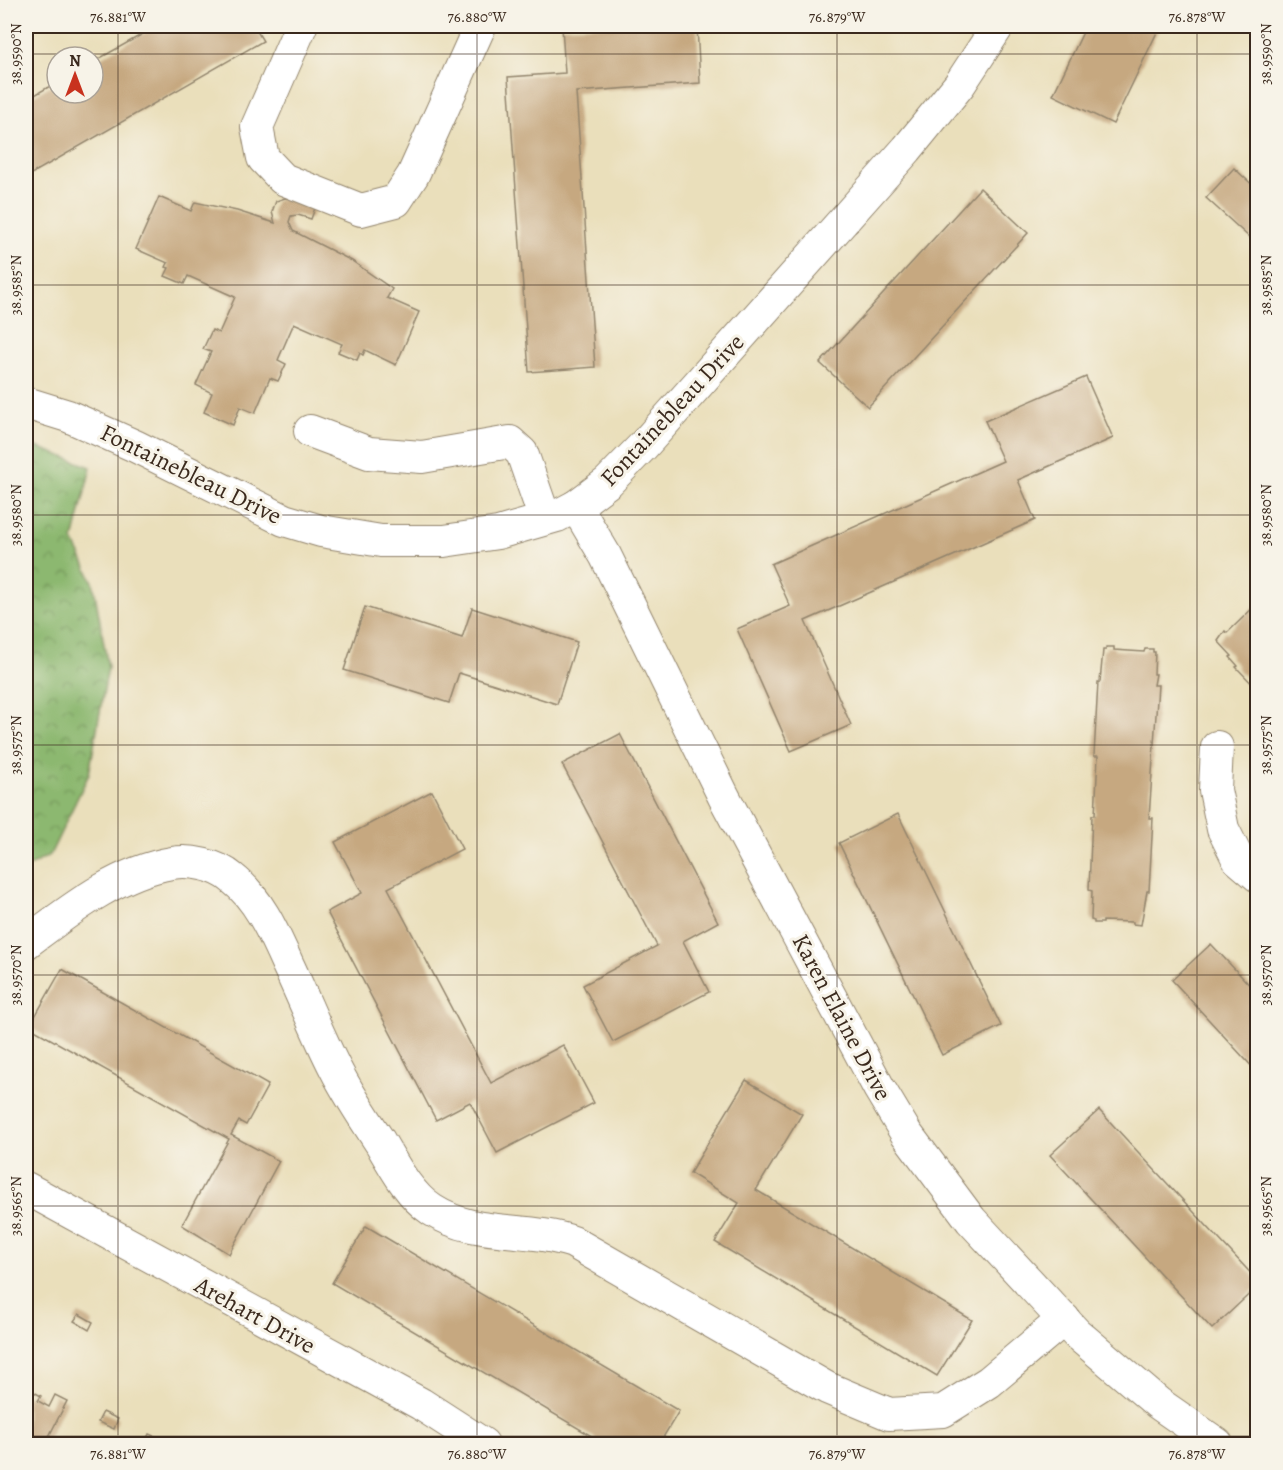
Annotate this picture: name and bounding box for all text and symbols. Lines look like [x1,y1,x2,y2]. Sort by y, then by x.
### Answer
text: 76.881°W [90,7,146,27]
text: 76.880°W [448,7,506,27]
text: 76.879°W [809,7,865,27]
text: 76.878°W [1168,7,1226,27]
text: 38.9590°N [6,23,26,85]
text: 38.9590°N [1256,23,1276,85]
north arrow [45,45,105,105]
text: N [69,50,81,72]
text: 38.9585°N [6,255,26,315]
text: 38.9585°N [1256,255,1276,315]
street label: Fontainebleau Drive [593,327,751,493]
street label: Fontainebleau Drive [95,416,287,532]
text: 38.9580°N [6,484,26,546]
text: 38.9580°N [1256,484,1276,546]
text: 38.9575°N [6,715,26,775]
text: 38.9575°N [1256,715,1276,775]
street label: Karen Elaine Drive [785,928,899,1106]
text: 38.9570°N [6,944,26,1005]
text: 38.9570°N [1256,944,1276,1005]
text: 38.9565°N [6,1176,26,1236]
text: 38.9565°N [1256,1176,1276,1236]
street label: Arehart Drive [188,1268,321,1361]
text: 76.881°W [90,1444,146,1464]
text: 76.880°W [448,1444,506,1464]
text: 76.879°W [809,1444,865,1464]
text: 76.878°W [1168,1444,1226,1464]

